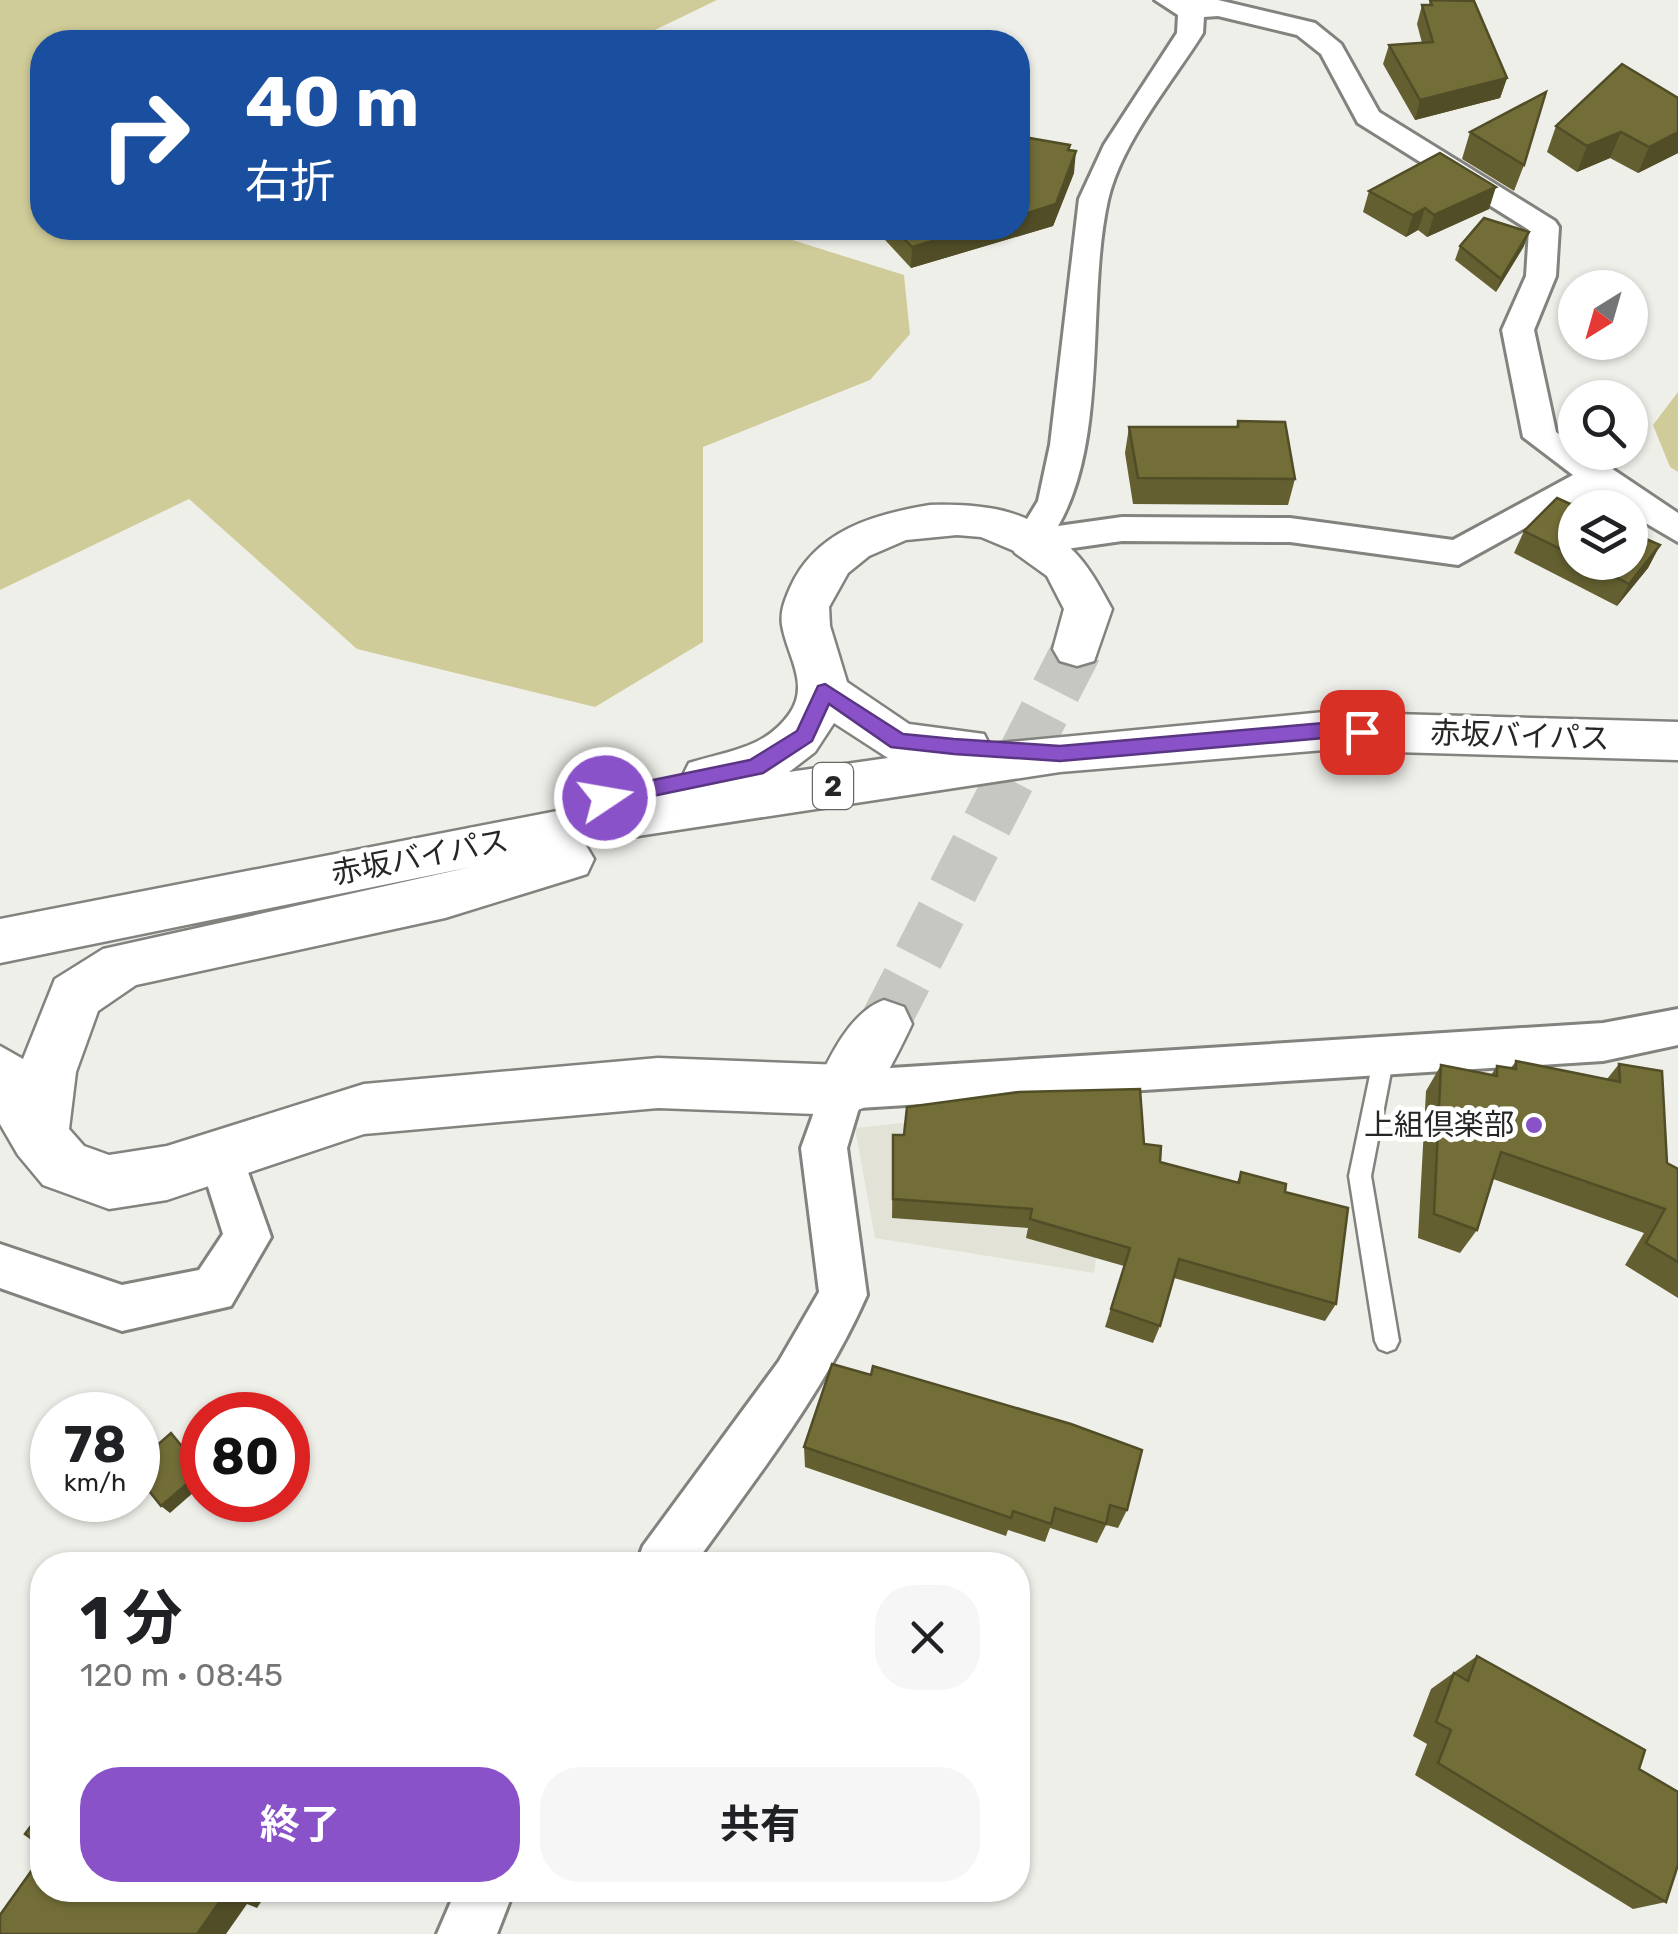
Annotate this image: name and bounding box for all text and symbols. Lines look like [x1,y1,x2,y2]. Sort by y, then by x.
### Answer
text: 40 m [245,61,419,144]
icon: right [80,70,210,200]
text: 右折 [245,155,335,208]
north arrow [1558,270,1648,360]
map controls [1558,270,1648,580]
button: search [1558,380,1648,470]
button: layers [1558,490,1648,580]
pin [1320,690,1405,775]
icon: arrive [1335,705,1390,760]
street label: 赤坂バイパス [1430,715,1610,757]
position arrow [553,746,657,850]
road number: 2 [813,763,853,809]
street label: 赤坂バイパス [329,822,511,892]
place label: 上組倶楽部 [1364,1107,1514,1143]
marker: 上組倶楽部 [1523,1114,1545,1136]
speed limit sign: 80 [180,1392,310,1522]
text: 78 [64,1415,126,1475]
text: km/h [64,1468,126,1497]
text: 1 分 [80,1583,183,1654]
button: close [875,1585,980,1690]
text: 120 m · 08:45 [80,1656,283,1694]
button: 終了 [80,1767,520,1882]
button: 共有 [540,1767,980,1882]

